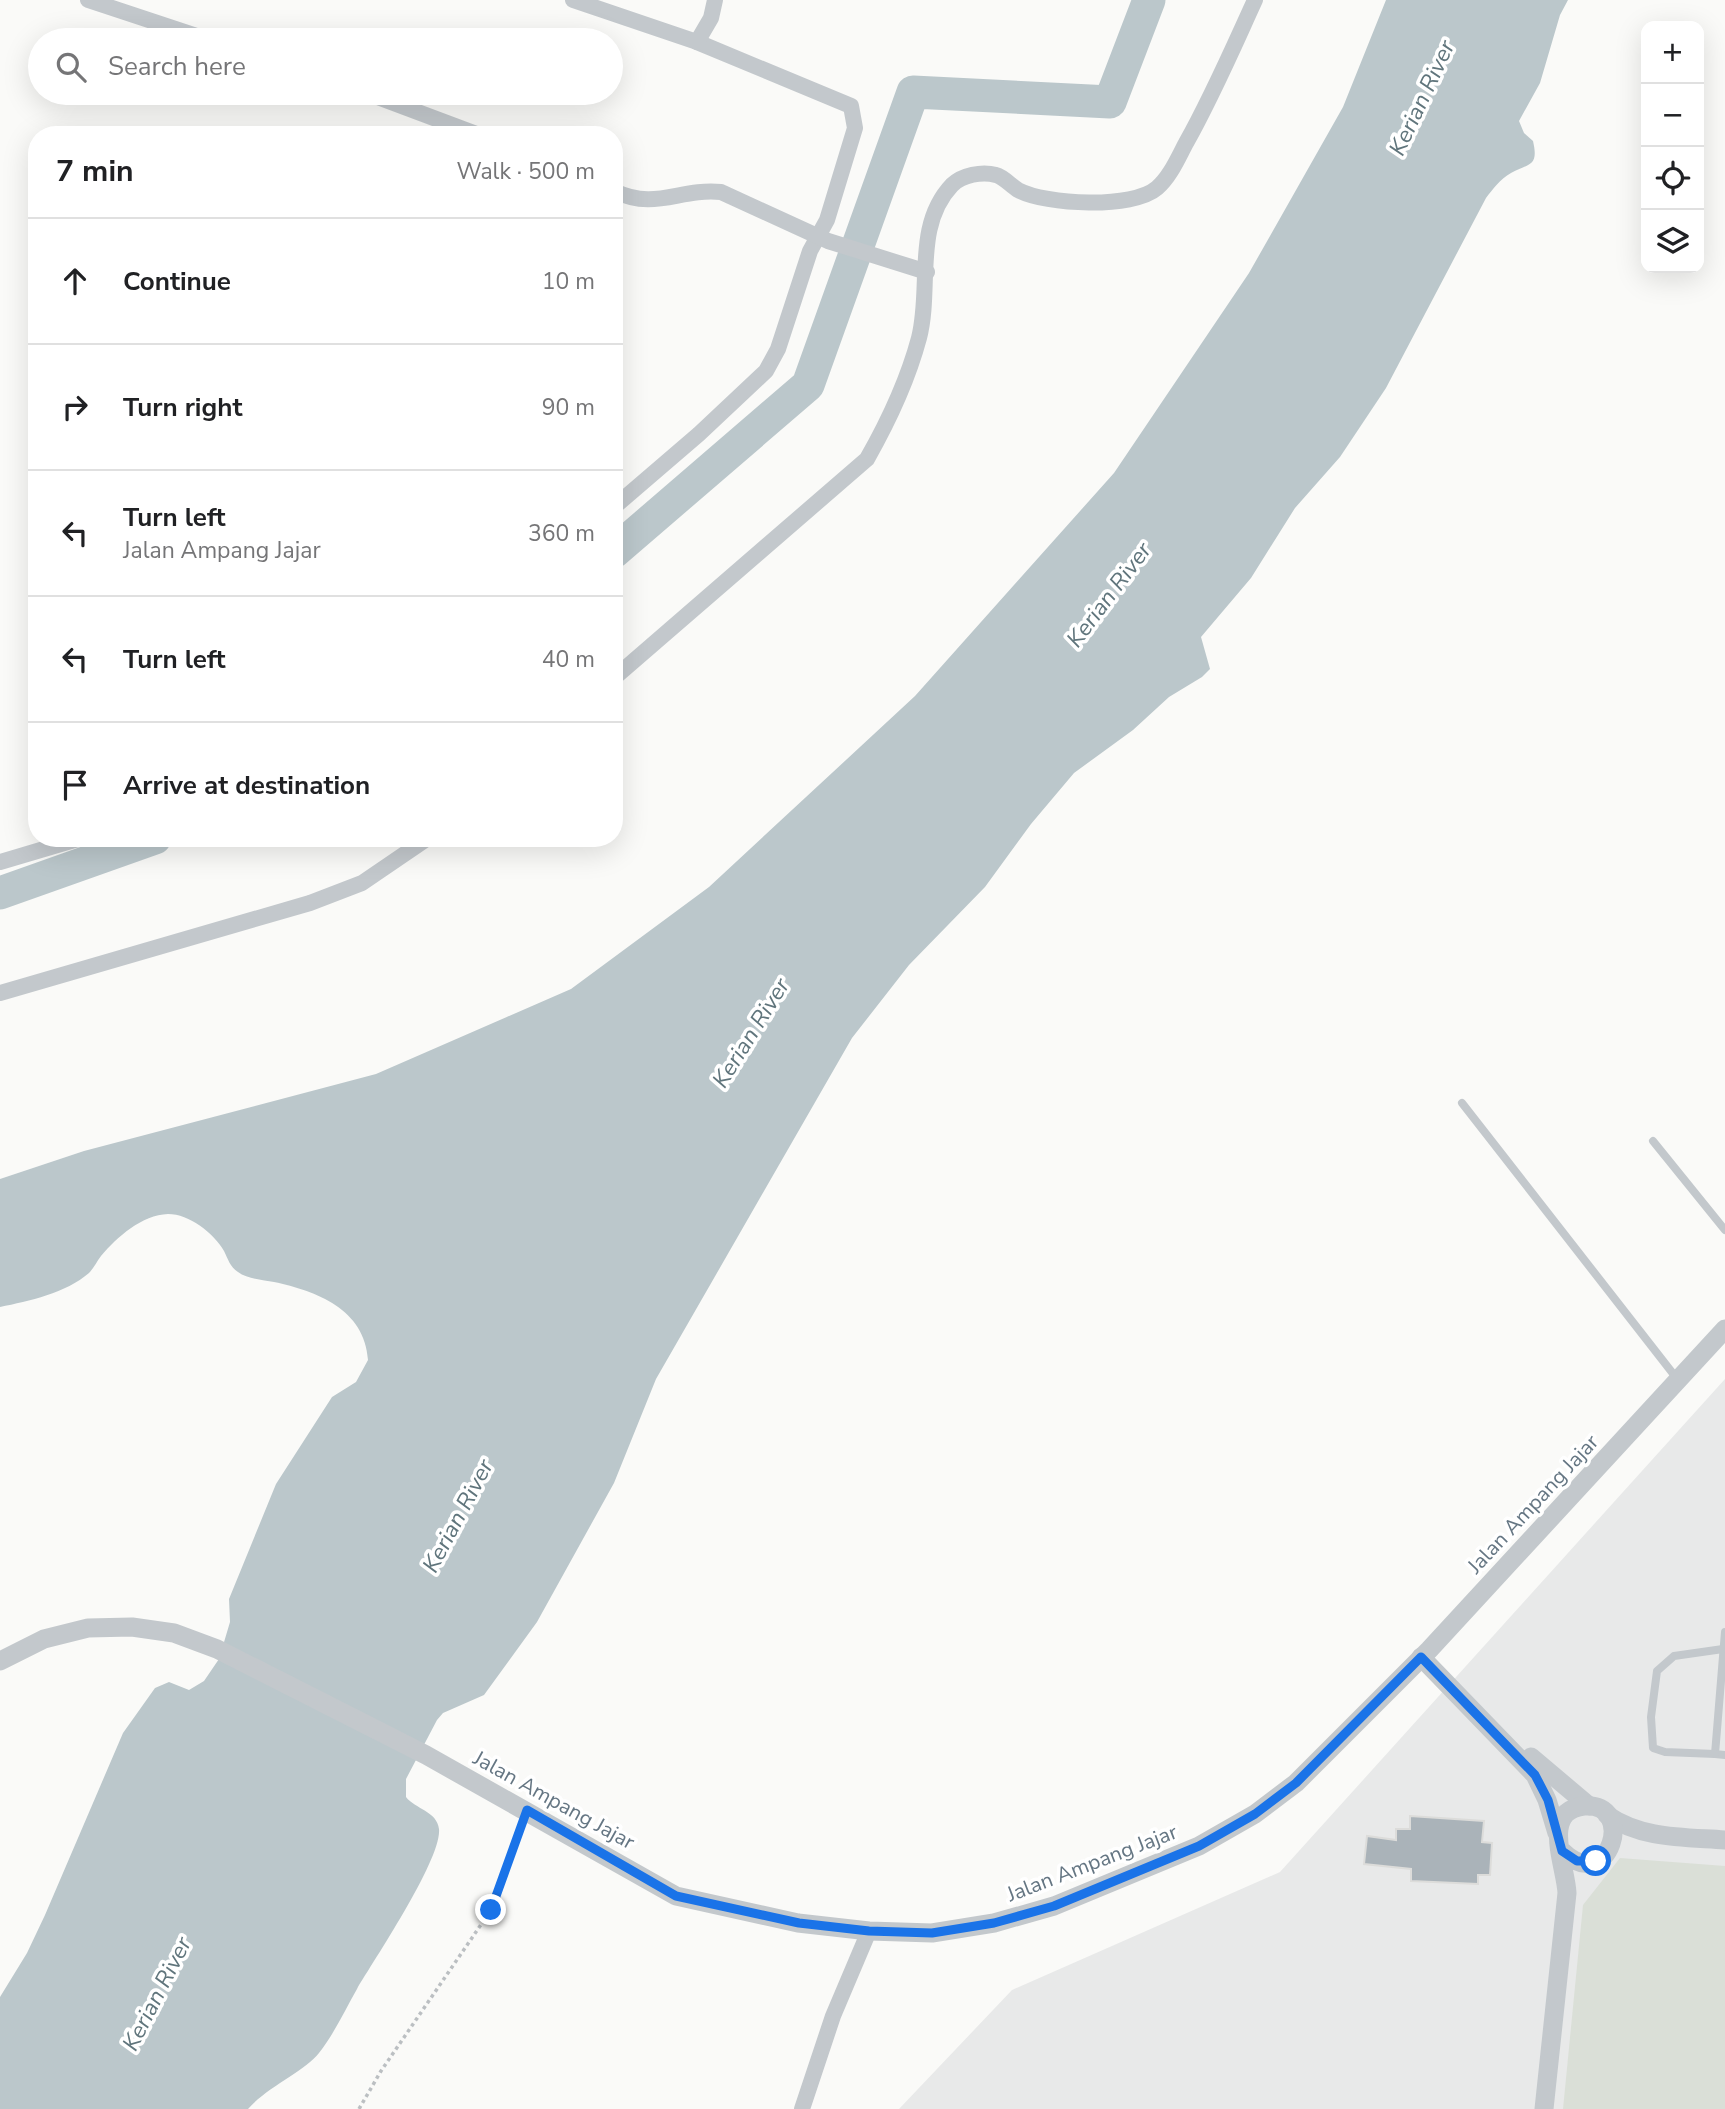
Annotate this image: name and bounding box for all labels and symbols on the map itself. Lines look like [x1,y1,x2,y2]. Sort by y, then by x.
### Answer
water label: Kerian River [1382,35,1463,161]
water label: Kerian River [1059,536,1159,654]
water label: Kerian River [705,972,797,1094]
street label: Jalan Ampang Jajar [1461,1428,1605,1580]
water label: Kerian River [415,1453,501,1578]
street label: Jalan Ampang Jajar [467,1744,640,1856]
street label: Jalan Ampang Jajar [1002,1817,1182,1909]
route start [1580,1845,1611,1876]
route end [475,1894,506,1925]
water label: Kerian River [115,1931,199,2056]

